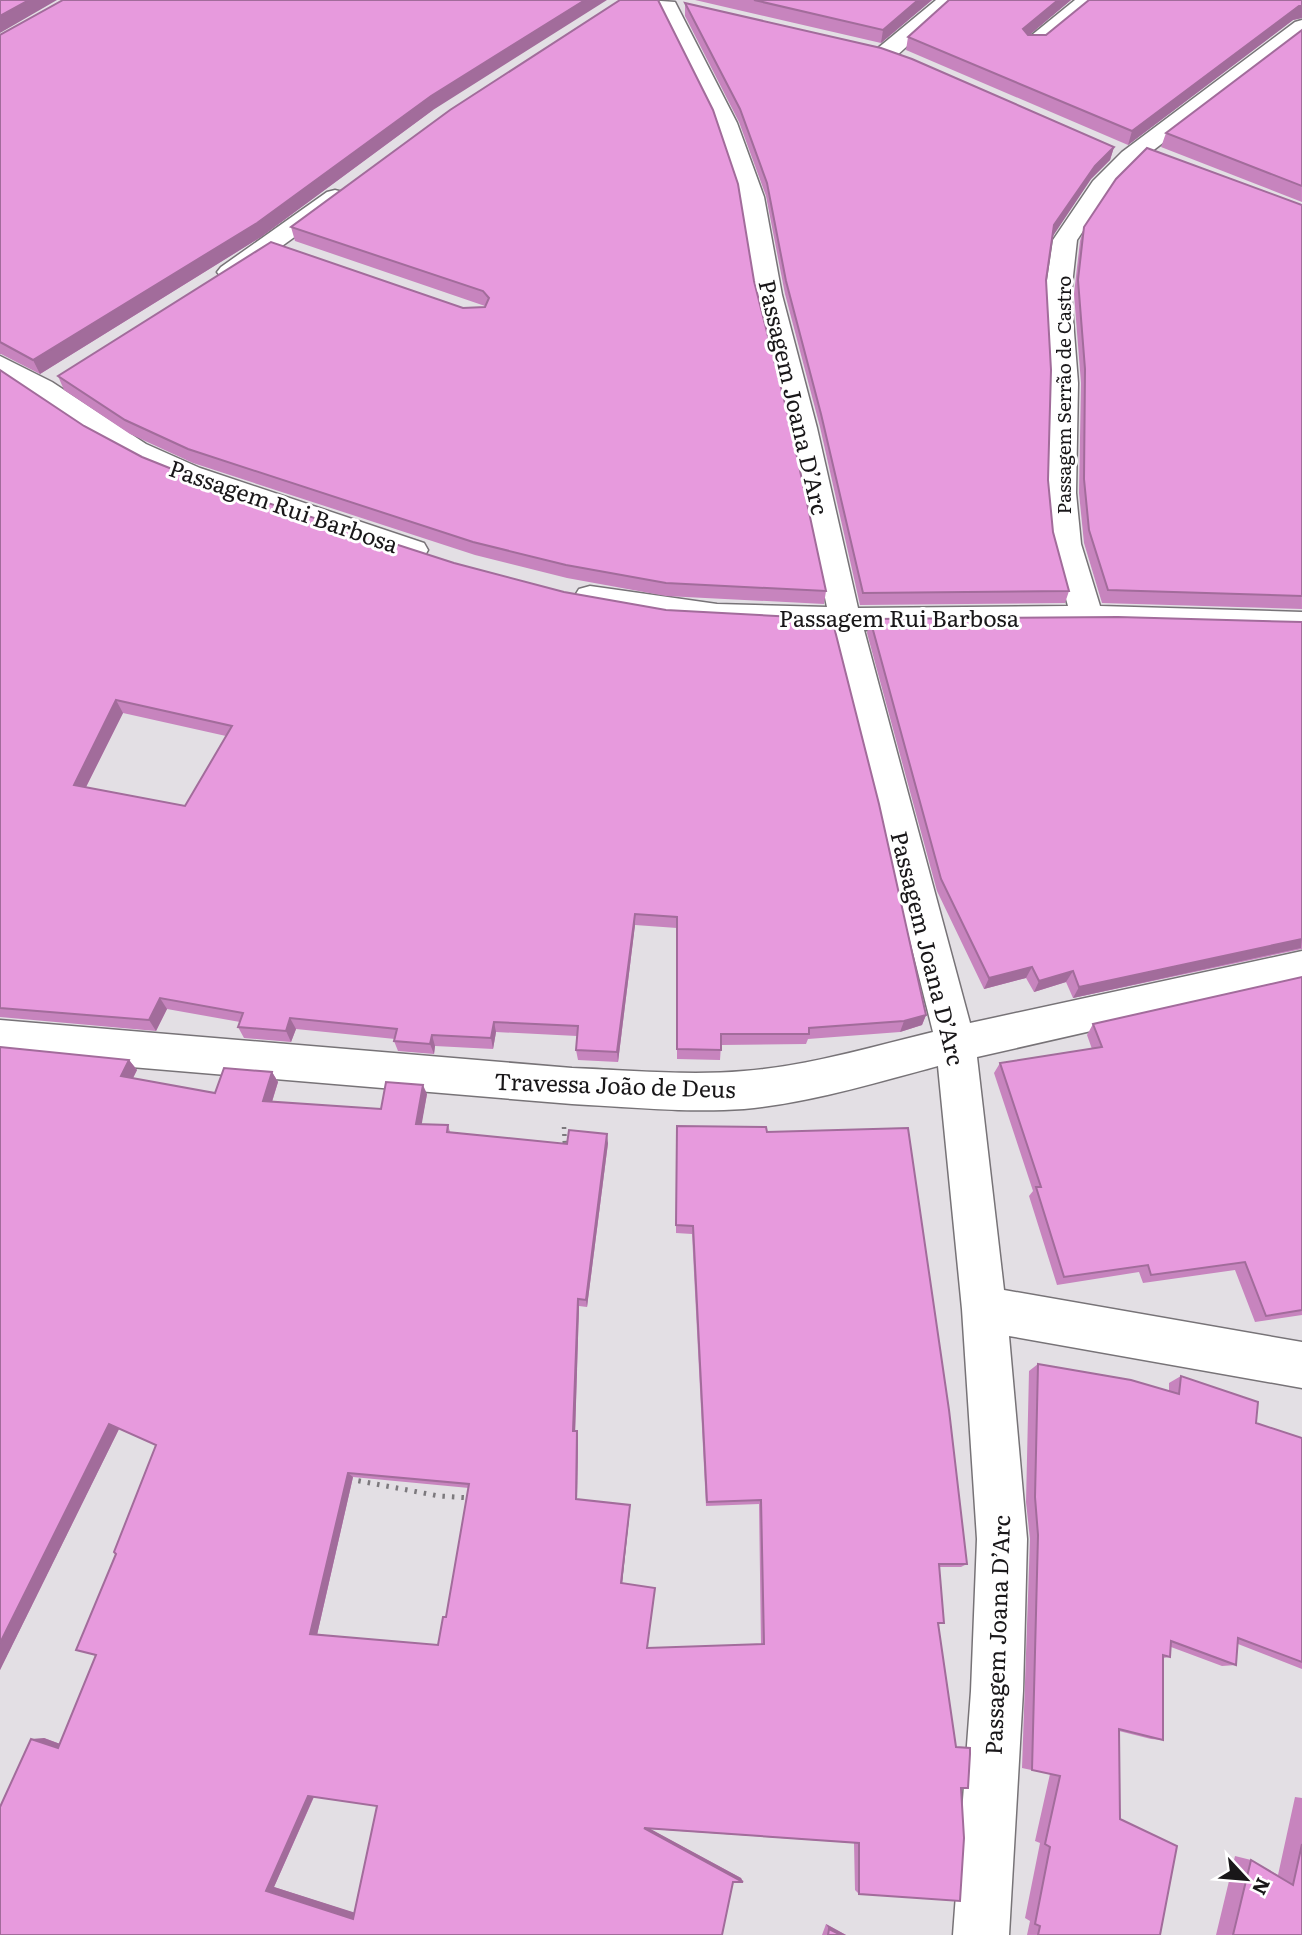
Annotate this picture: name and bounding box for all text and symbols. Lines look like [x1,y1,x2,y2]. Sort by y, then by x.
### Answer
street label: Passagem Joana D’Arc [751,276,839,518]
street label: Passagem Serrão de Castro [1049,276,1077,514]
street label: Passagem Rui Barbosa [165,450,404,560]
street label: Passagem Rui Barbosa [779,600,1020,634]
street label: Passagem Joana D’Arc [883,827,975,1069]
street label: Travessa João de Deus [494,1063,736,1105]
street label: Passagem Joana D’Arc [975,1514,1017,1756]
north arrow [1211,1844,1281,1914]
text: N [1246,1874,1278,1900]

